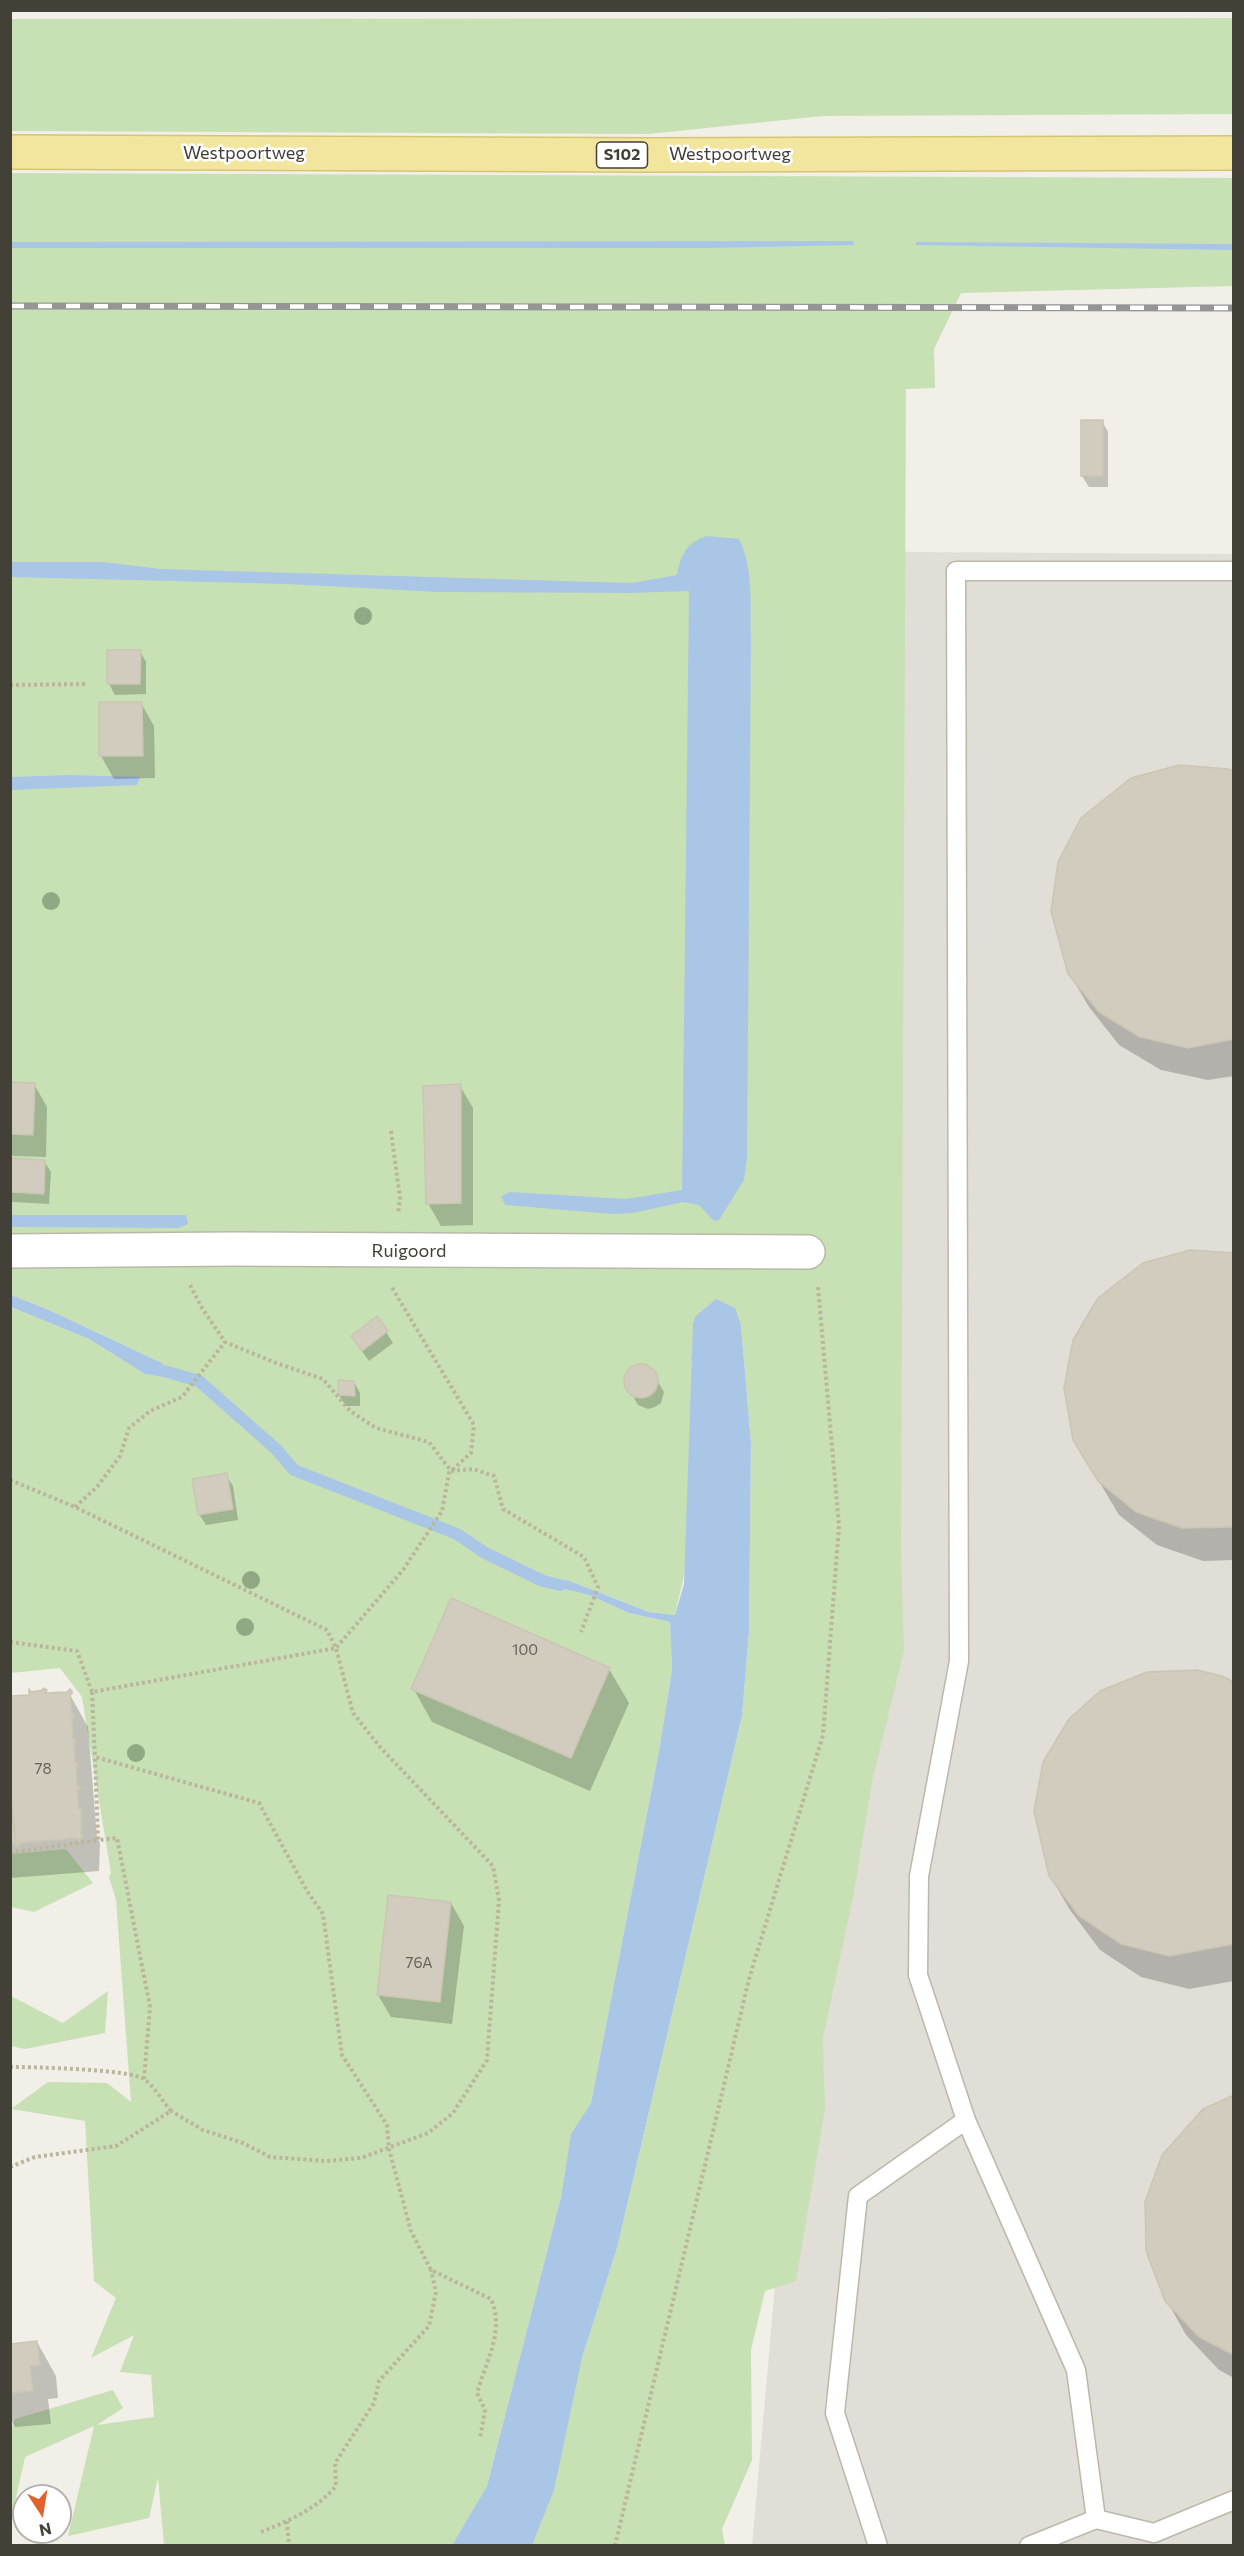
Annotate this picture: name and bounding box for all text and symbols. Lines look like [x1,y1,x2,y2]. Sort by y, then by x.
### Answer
street label: Westpoortweg [183,142,305,164]
road number: S102 [596,142,648,168]
street label: Westpoortweg [669,143,791,165]
street label: Ruigoord [371,1240,447,1262]
house number: 100 [512,1641,538,1659]
house number: 78 [35,1760,51,1778]
house number: 76A [406,1954,432,1972]
north arrow [12,2484,72,2544]
text: N [38,2520,53,2541]

